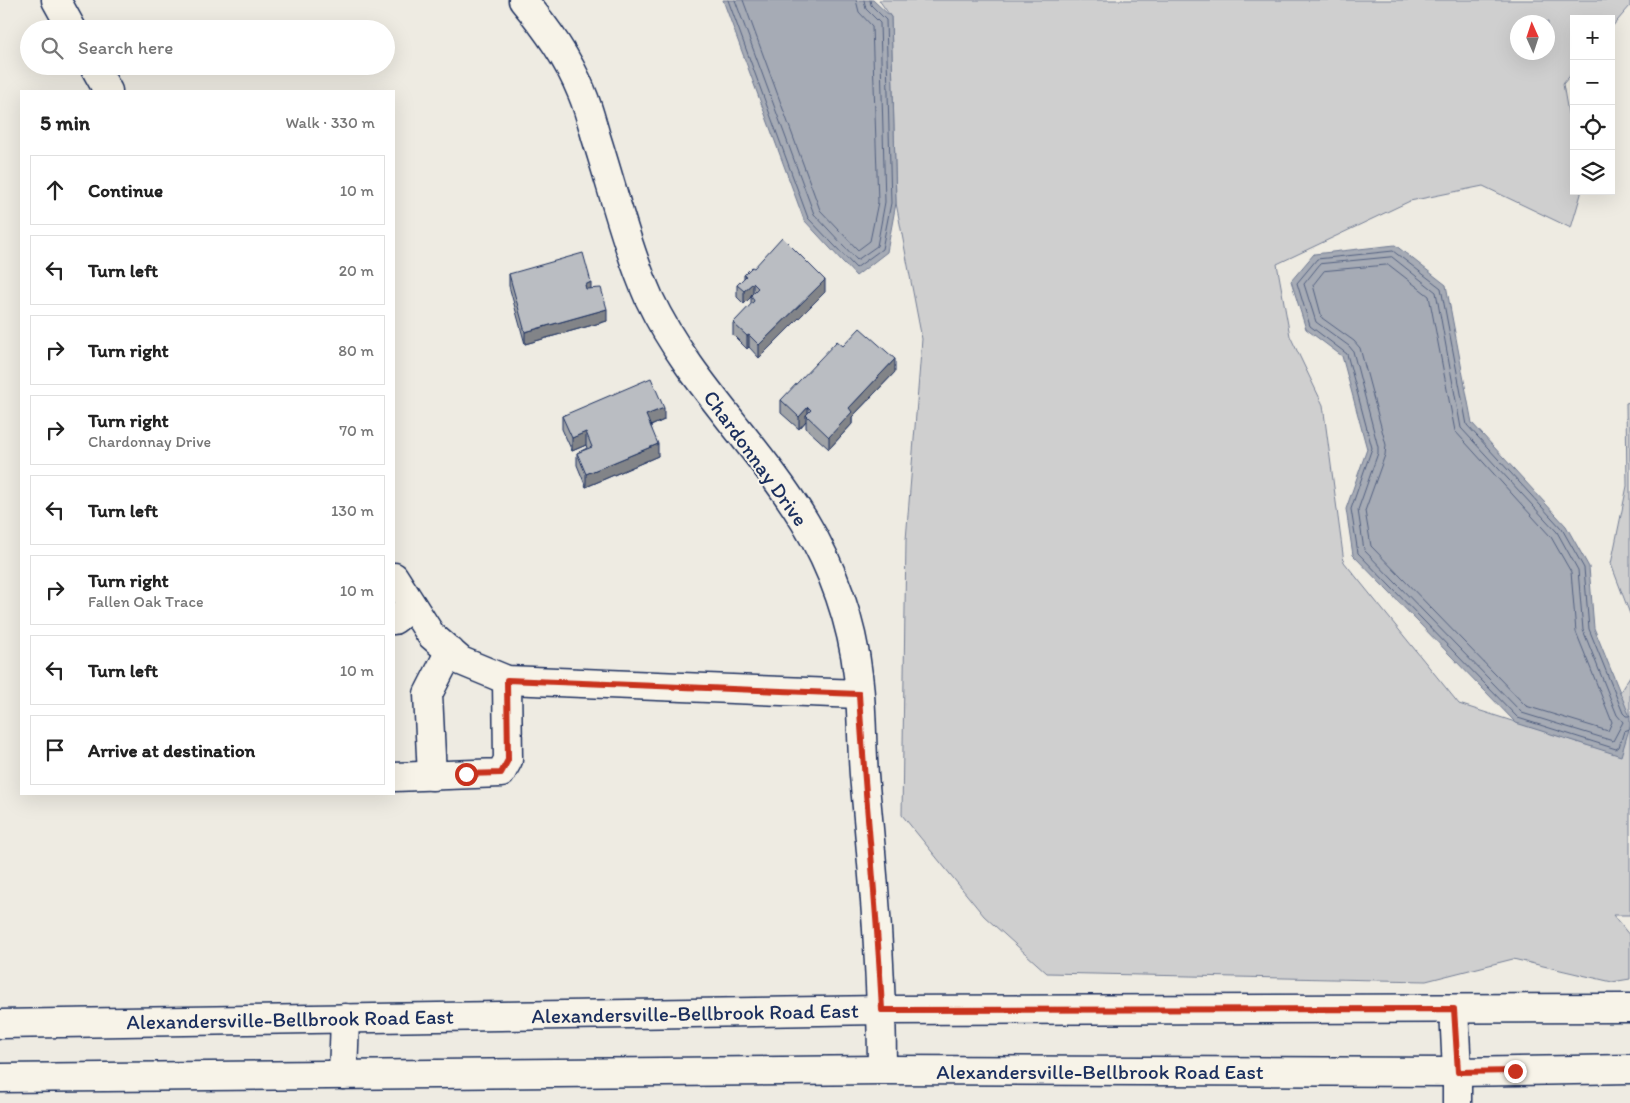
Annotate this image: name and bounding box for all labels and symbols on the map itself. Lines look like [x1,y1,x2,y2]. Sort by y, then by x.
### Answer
north arrow [1510,15,1555,60]
street label: Chardonnay Drive [698,385,814,531]
route start [455,763,478,786]
street label: Alexandersville-Bellbrook Road East [531,998,859,1028]
street label: Alexandersville-Bellbrook Road East [126,1004,454,1034]
street label: Alexandersville-Bellbrook Road East [936,1059,1264,1084]
route end [1504,1060,1527,1083]

